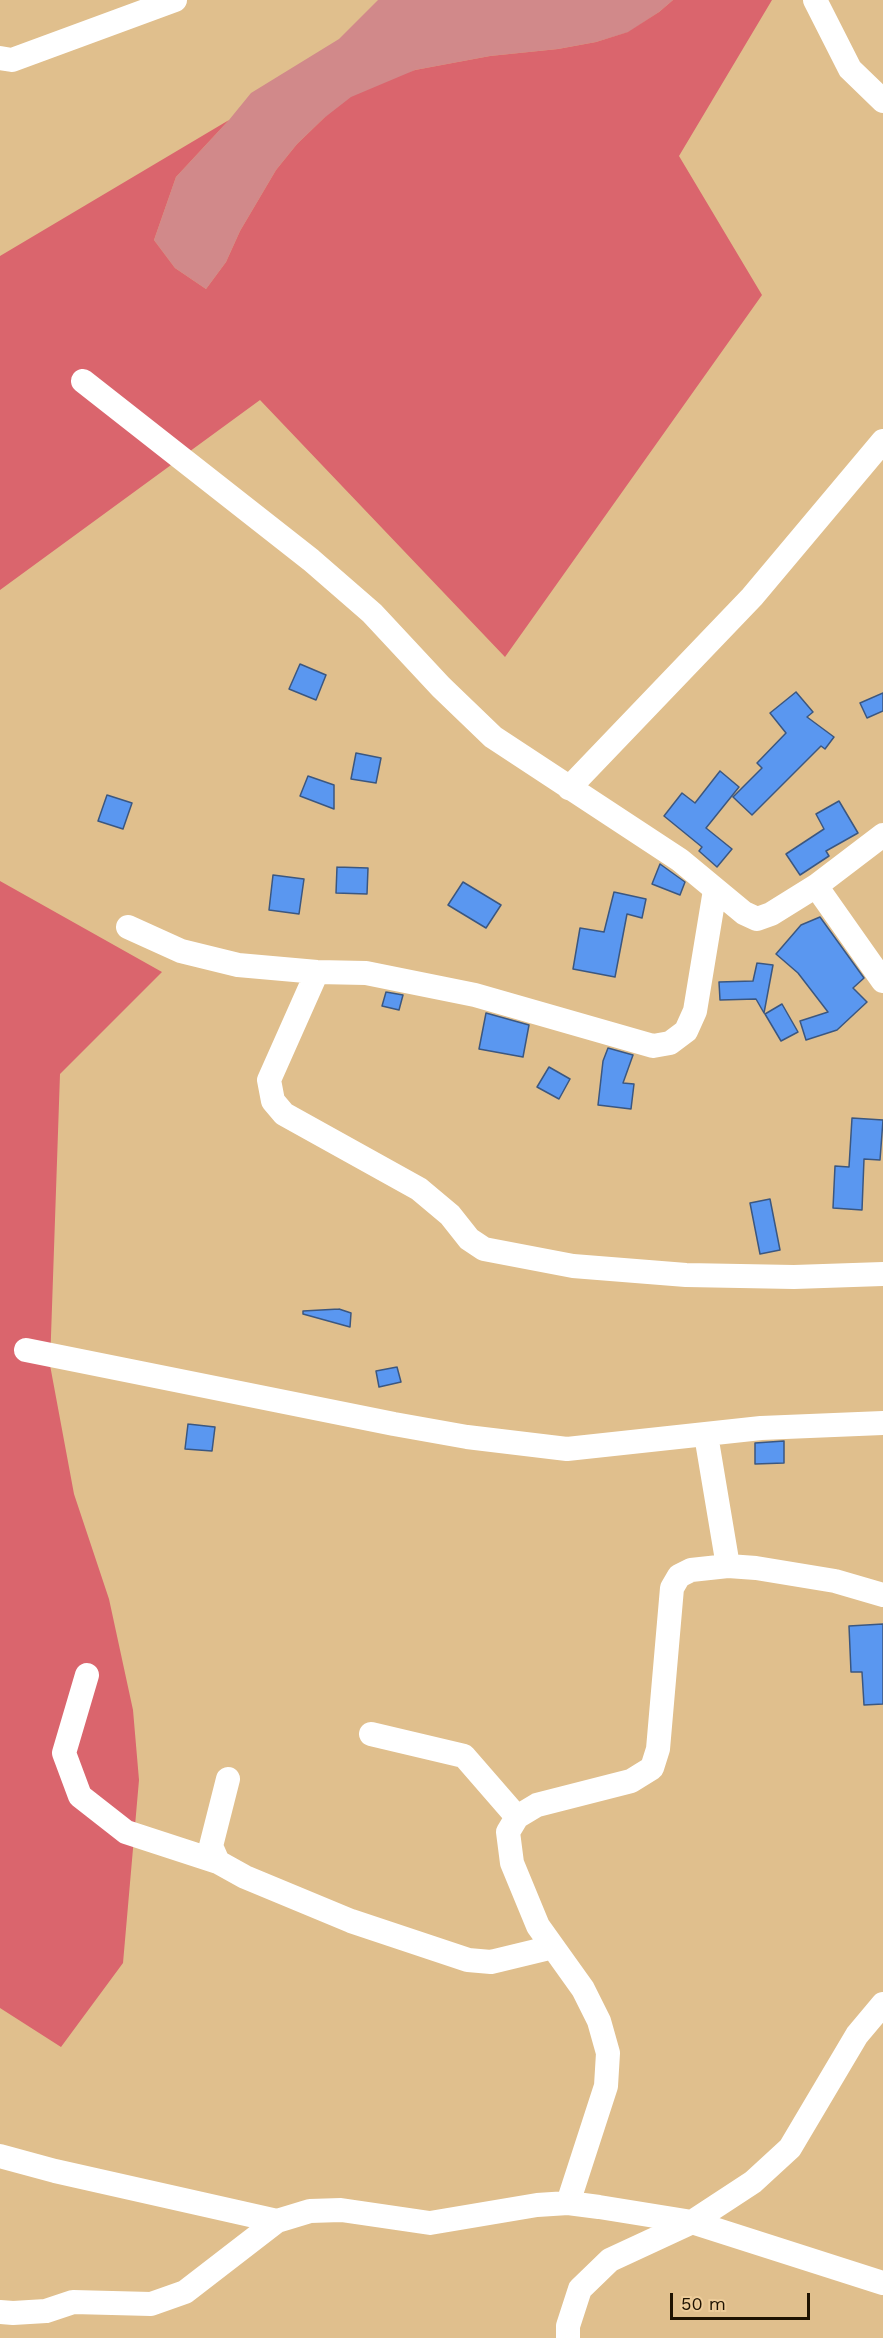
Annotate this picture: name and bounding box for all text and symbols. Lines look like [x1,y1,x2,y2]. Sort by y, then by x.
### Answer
scale bar [673,2281,812,2319]
text: 50 m [681,2293,726,2314]

